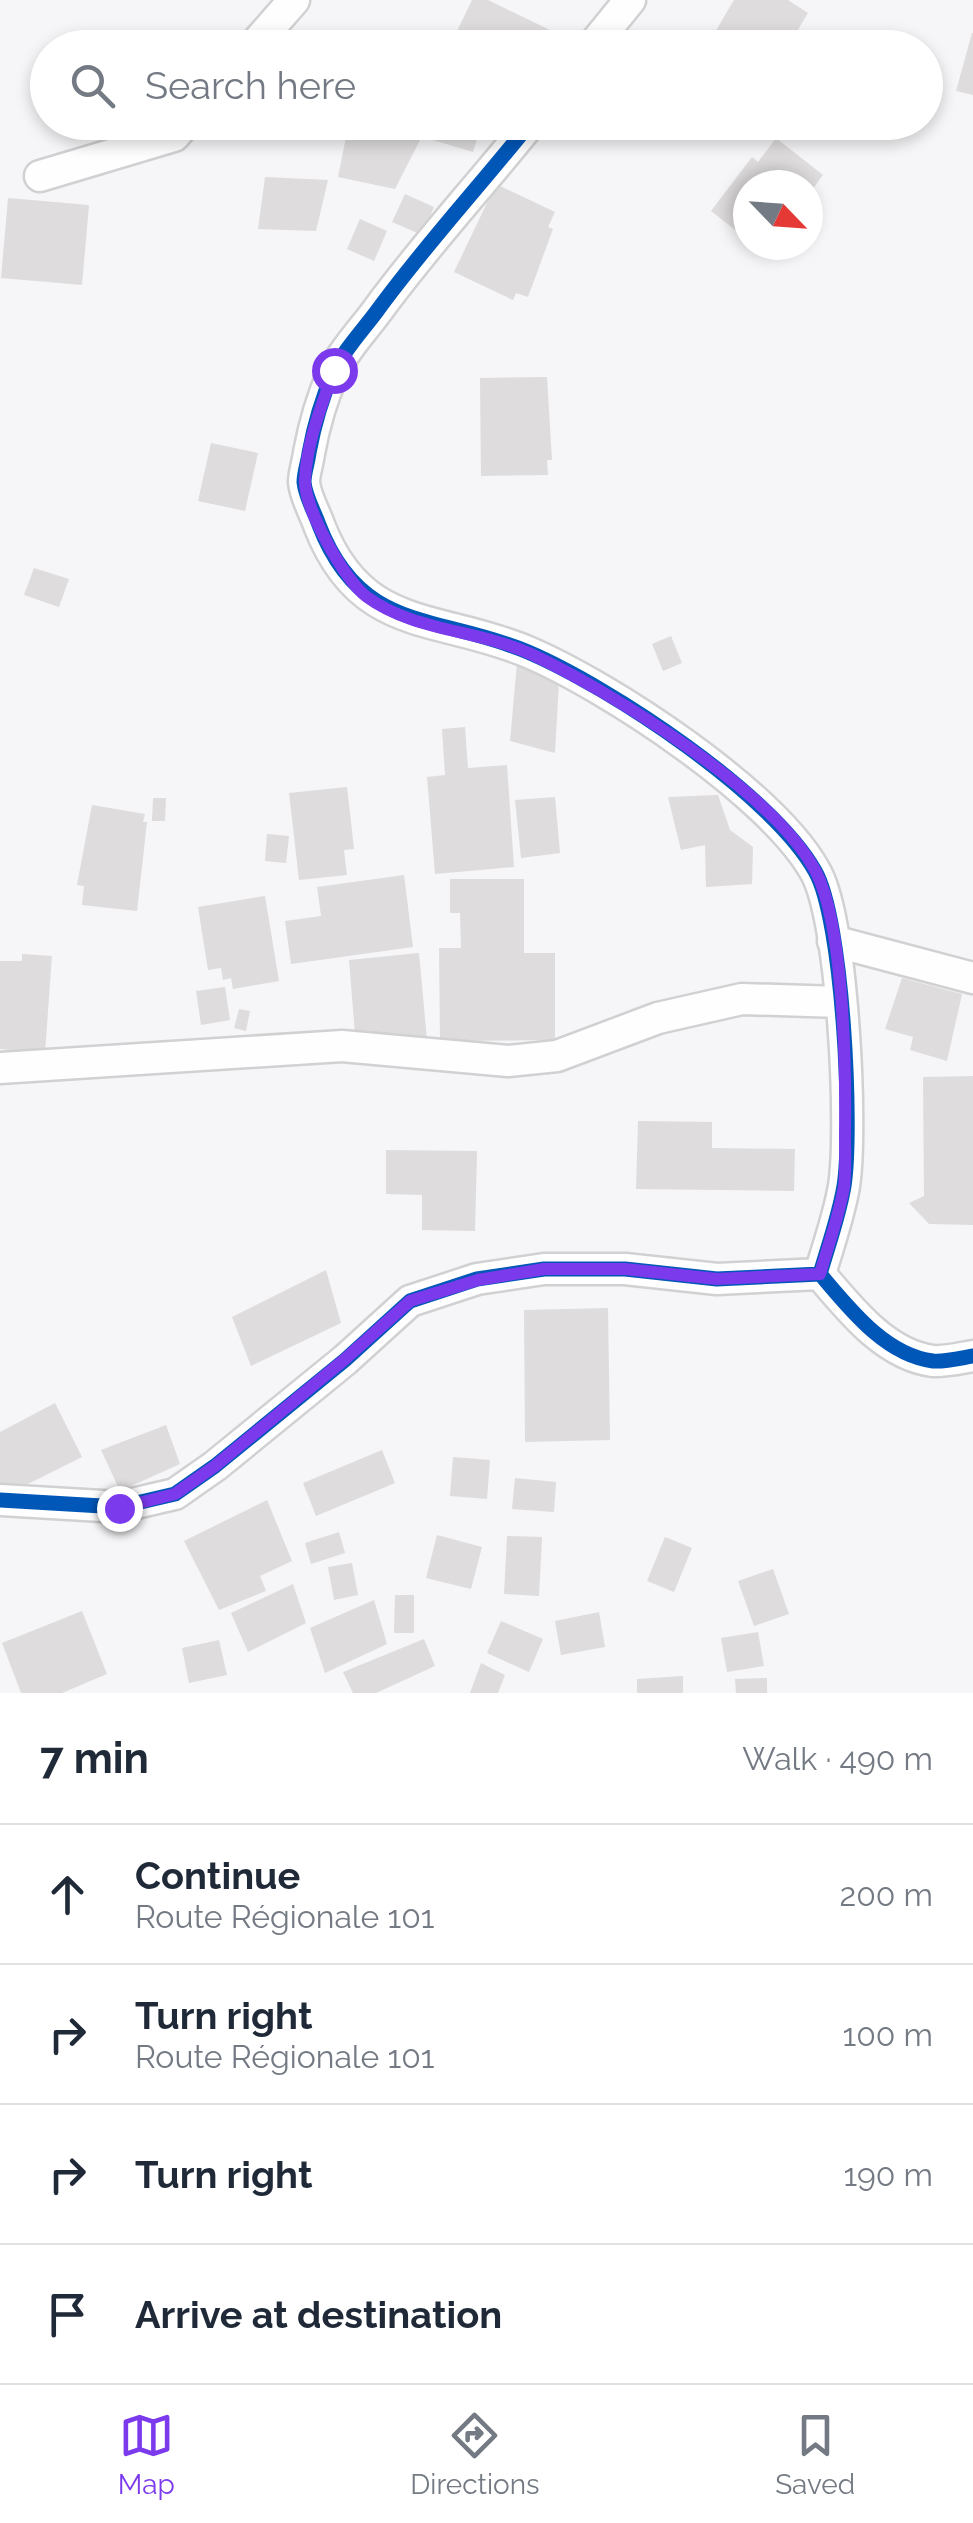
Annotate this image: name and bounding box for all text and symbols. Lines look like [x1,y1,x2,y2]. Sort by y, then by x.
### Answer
search box [30,30,943,140]
icon: search [65,58,120,113]
text: Search here [145,63,356,108]
north arrow [733,170,823,260]
route start [312,348,358,394]
route end [97,1486,143,1532]
text: 7 min [40,1734,149,1783]
text: Walk · 490 m [742,1740,933,1777]
text: Continue [135,1853,300,1898]
icon: ahead [40,1867,95,1922]
text: 200 m [840,1876,933,1913]
text: Route Régionale 101 [135,1898,434,1935]
text: Turn right [135,1993,312,2038]
icon: right [40,2007,95,2062]
text: 100 m [843,2016,933,2053]
text: Route Régionale 101 [135,2038,434,2075]
icon: right [40,2147,95,2202]
text: Turn right [135,2152,312,2197]
text: 190 m [843,2156,933,2193]
icon: arrive [40,2287,95,2342]
text: Arrive at destination [135,2292,502,2337]
tab: Map [118,2408,175,2501]
tab: Directions [410,2408,540,2501]
tab: Saved [775,2408,855,2501]

